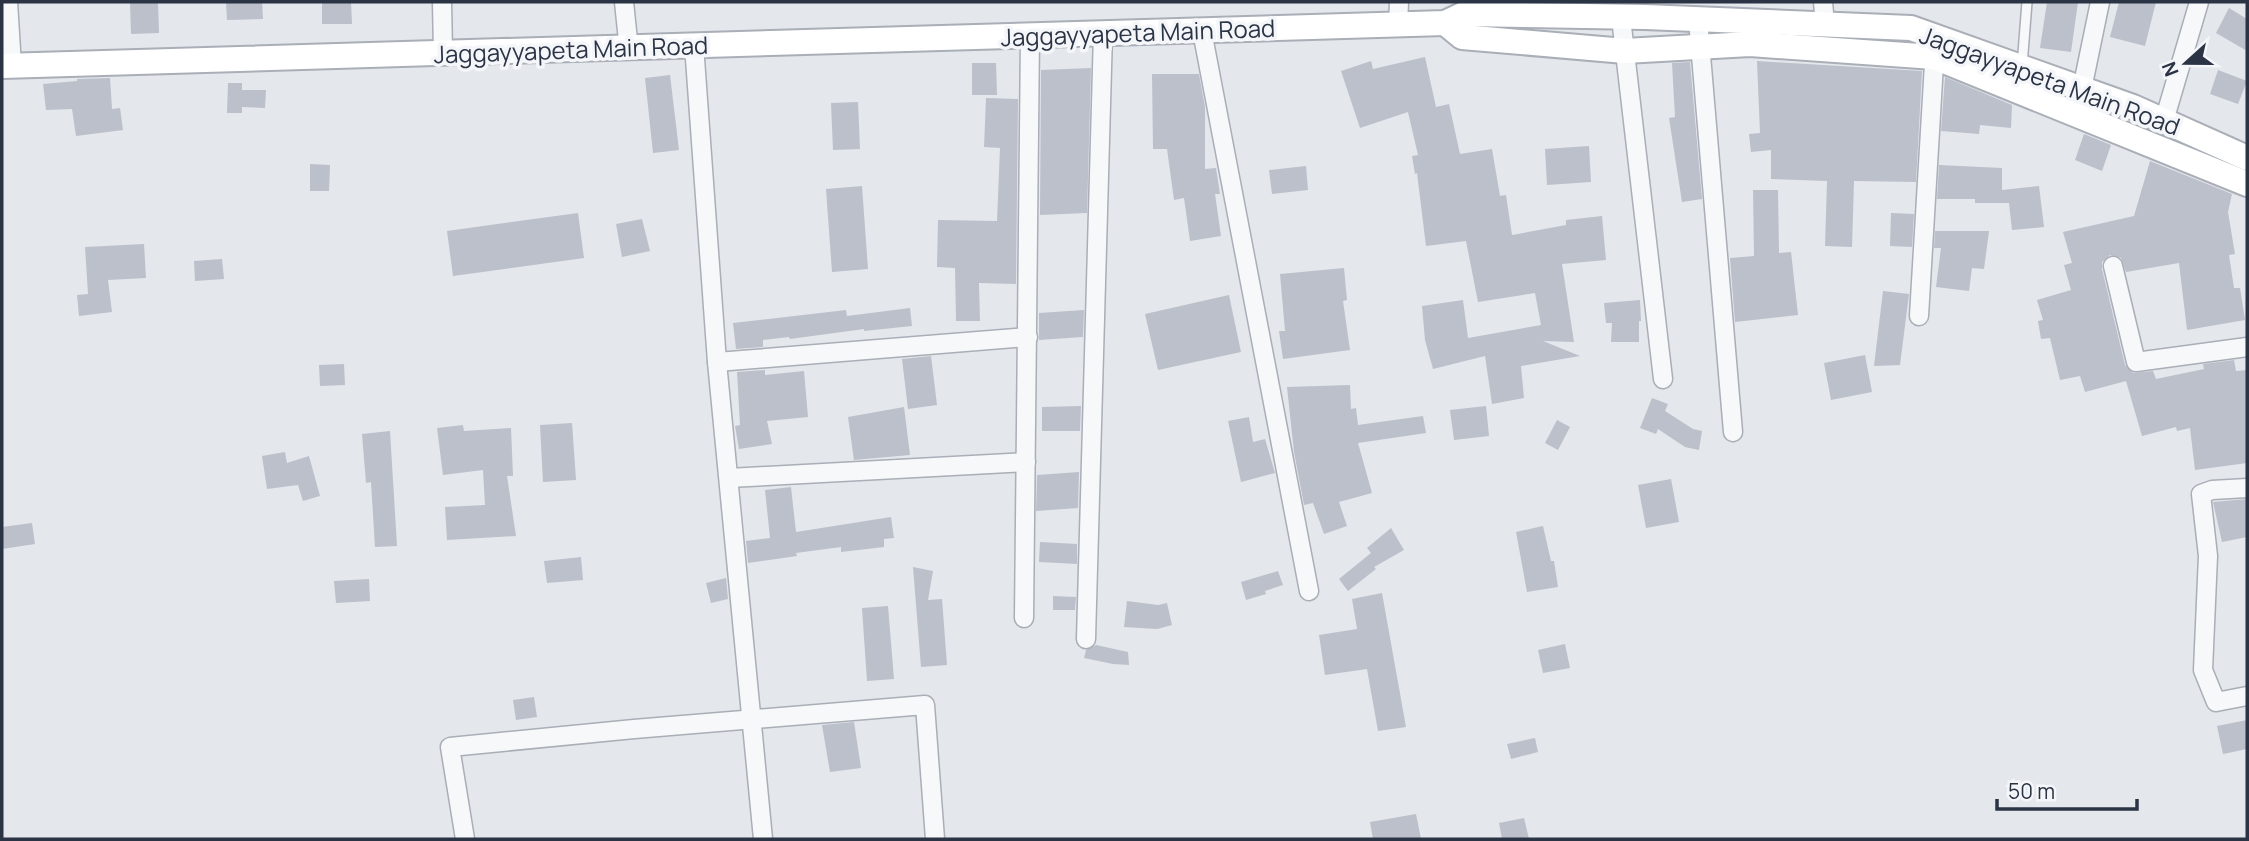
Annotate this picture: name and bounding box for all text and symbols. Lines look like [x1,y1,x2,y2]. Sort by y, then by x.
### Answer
street label: Jaggayyapeta Main Road [1000,11,1276,53]
street label: Jaggayyapeta Main Road [1915,18,2185,142]
street label: Jaggayyapeta Main Road [433,28,709,70]
north arrow [2151,28,2221,98]
text: N [2156,58,2185,80]
scale bar [1997,768,2137,812]
text: 50 m [2008,777,2055,805]

